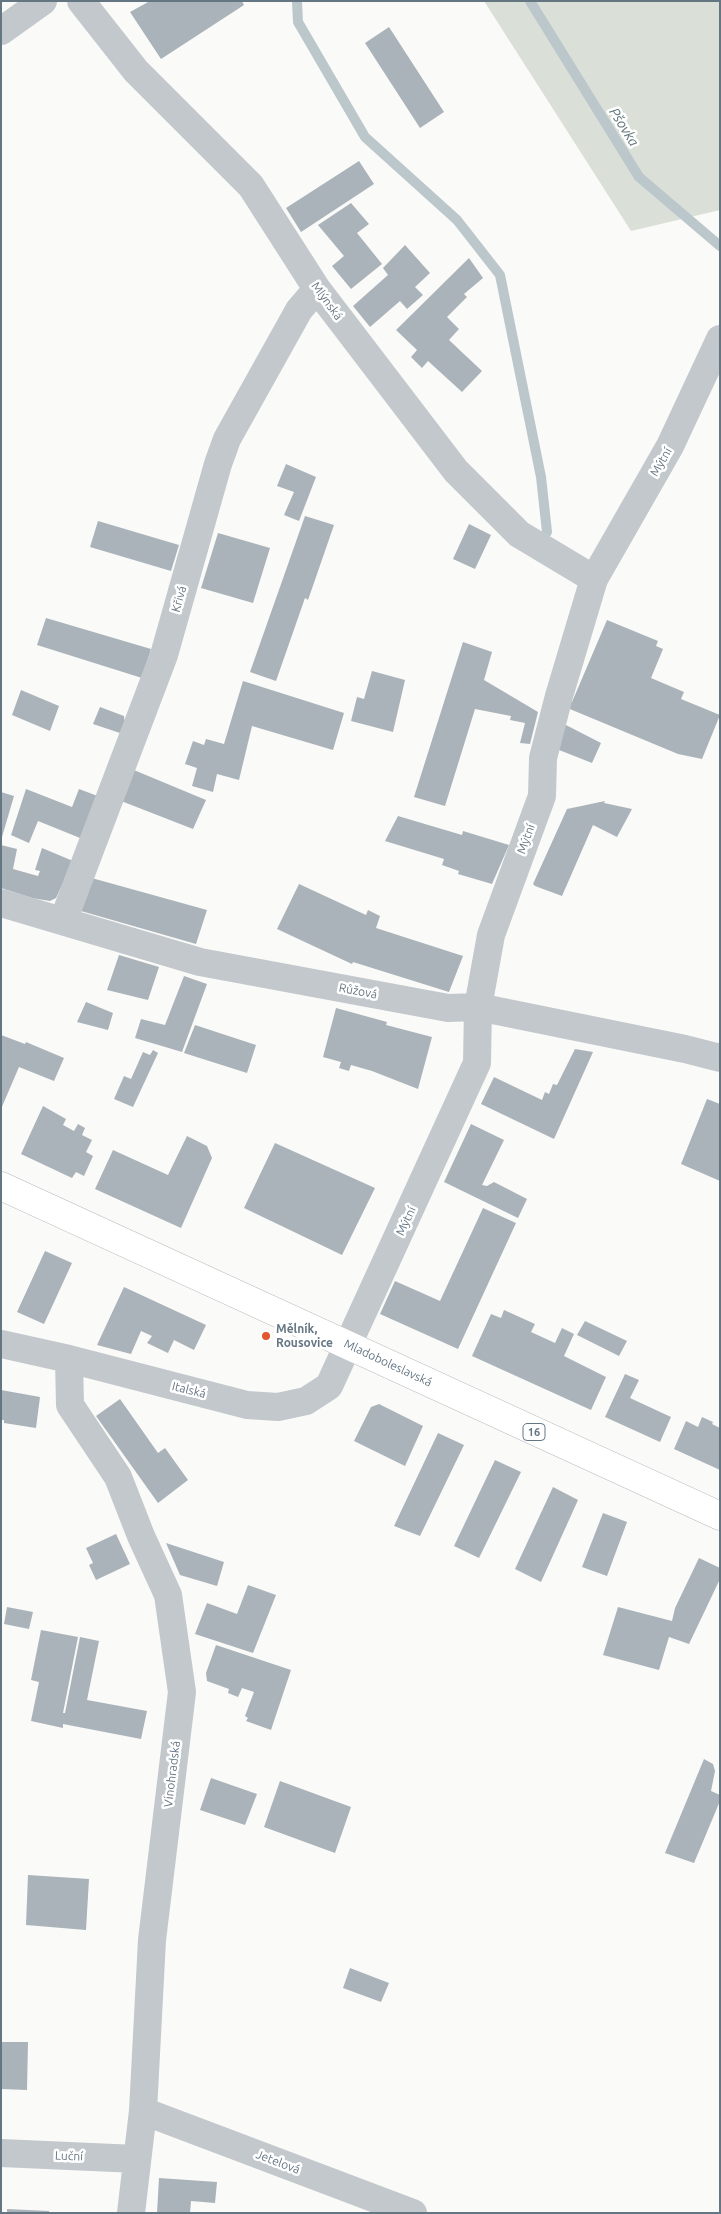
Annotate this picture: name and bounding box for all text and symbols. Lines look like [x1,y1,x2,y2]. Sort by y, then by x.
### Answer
water label: Pšovka [606,104,642,150]
street label: Mlýnská [308,279,346,323]
street label: Mýtní [647,445,675,479]
street label: Křivá [168,584,190,614]
street label: Mýtní [514,822,538,856]
street label: Růžová [338,980,378,1002]
street label: Mýtní [393,1204,419,1238]
place label: Mělník, Rousovice [276,1322,333,1350]
marker: Mělník, Rousovice [260,1330,272,1342]
street label: Mladoboleslavská [342,1336,434,1390]
street label: Italská [171,1379,207,1401]
road number: 16 [523,1424,545,1440]
street label: Vinohradská [161,1740,183,1808]
street label: Jetelová [254,2147,302,2177]
street label: Luční [55,2148,83,2164]

